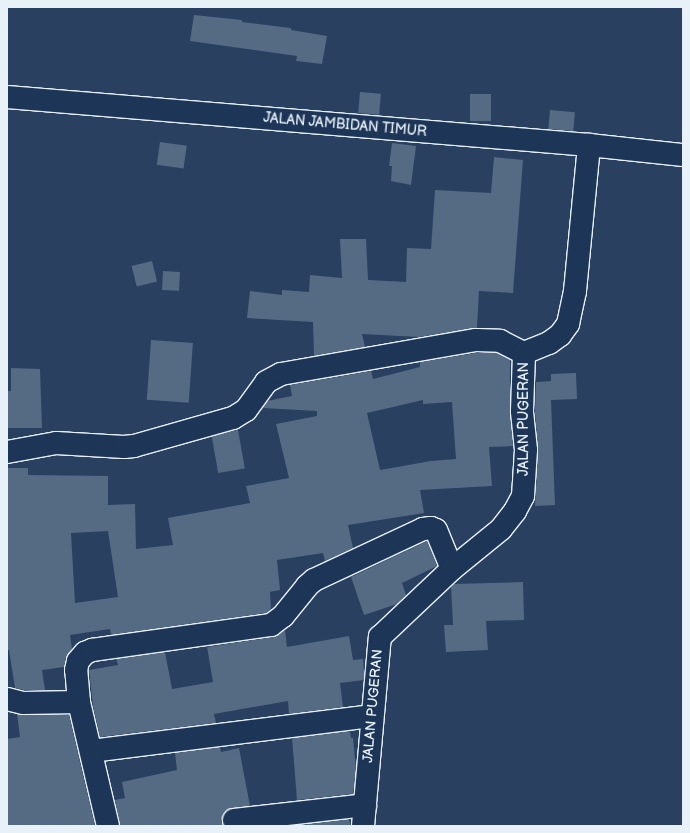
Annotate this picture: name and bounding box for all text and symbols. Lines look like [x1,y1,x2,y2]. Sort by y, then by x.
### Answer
street label: JALAN JAMBIDAN TIMUR [262,109,428,141]
street label: JALAN PUGERAN [516,362,532,476]
street label: JALAN PUGERAN [360,648,386,764]

